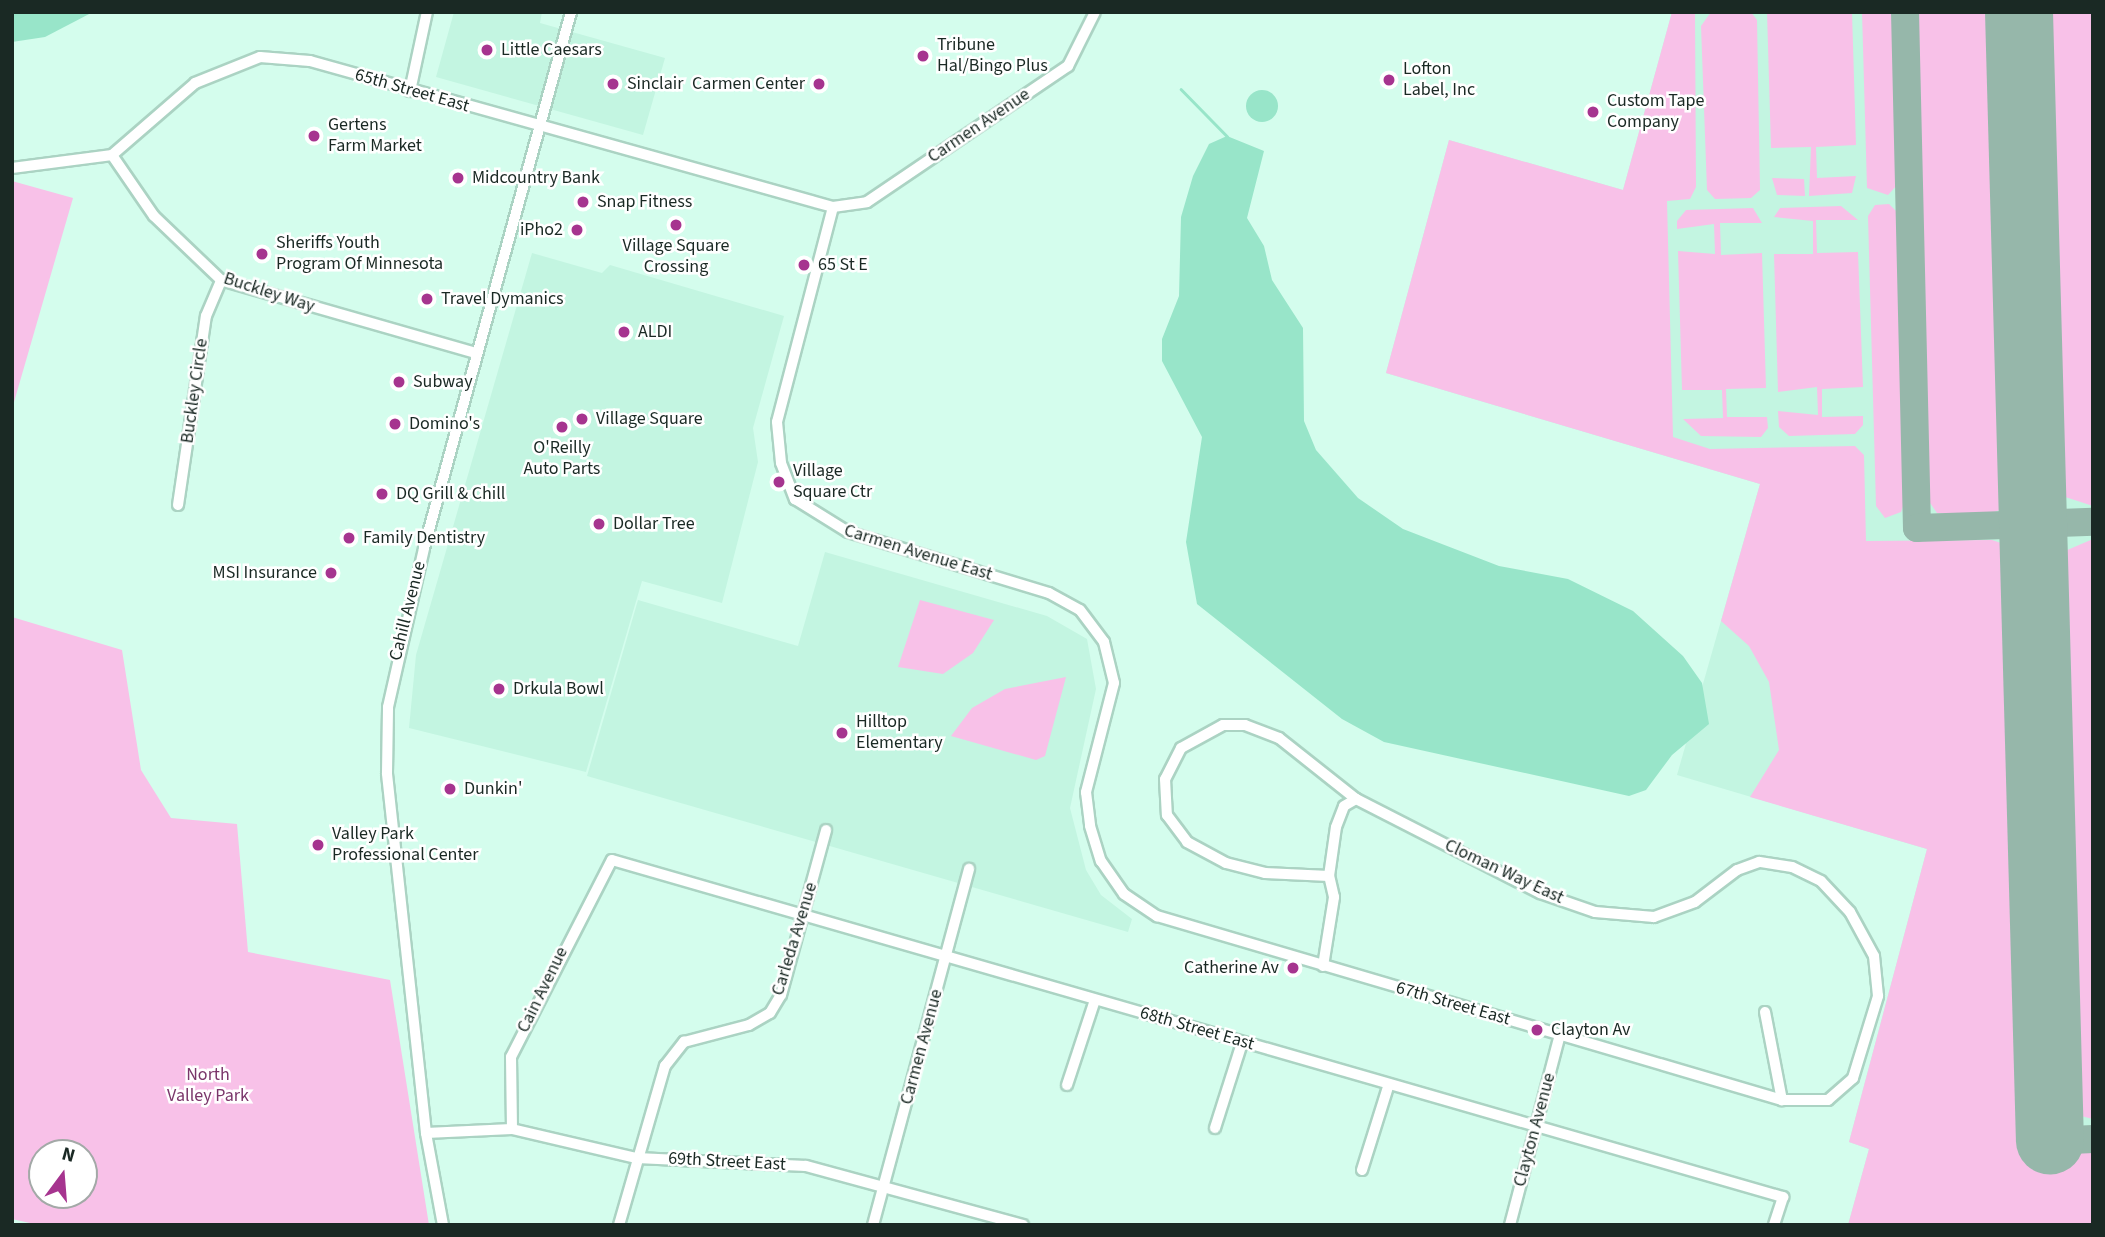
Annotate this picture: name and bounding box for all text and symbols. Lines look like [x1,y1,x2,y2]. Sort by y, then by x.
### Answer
place label: Tribune Hal/Bingo Plus [937,35,1048,78]
place label: Little Caesars [501,39,602,61]
marker: Little Caesars [479,42,495,58]
marker: Tribune Hal/Bingo Plus [915,48,931,64]
place label: Lofton Label, Inc [1403,59,1475,102]
street label: 65th Street East [352,64,472,118]
marker: Lofton Label, Inc [1381,72,1397,88]
place label: Sinclair [627,73,683,95]
place label: Carmen Center [692,73,805,95]
marker: Sinclair [605,76,621,92]
marker: Carmen Center [811,76,827,92]
street label: Carmen Avenue [924,84,1034,168]
place label: Custom Tape Company [1607,91,1705,134]
marker: Custom Tape Company [1585,104,1601,120]
place label: Gertens Farm Market [328,115,422,158]
marker: Gertens Farm Market [306,128,322,144]
place label: Midcountry Bank [472,167,600,189]
marker: Midcountry Bank [450,170,466,186]
place label: Snap Fitness [597,191,692,213]
marker: Snap Fitness [575,194,591,210]
marker: Village Square Crossing [668,217,684,233]
place label: iPho2 [520,219,563,241]
marker: iPho2 [569,222,585,238]
place label: Sheriffs Youth Program Of Minnesota [276,233,443,276]
place label: Village Square Crossing [623,236,729,278]
marker: Sheriffs Youth Program Of Minnesota [254,246,270,262]
place label: 65 St E [818,254,868,276]
marker: 65 St E [796,257,812,273]
street label: Buckley Way [221,268,317,318]
place label: Travel Dymanics [441,288,564,310]
marker: Travel Dymanics [419,291,435,307]
place label: ALDI [638,321,672,343]
marker: ALDI [616,324,632,340]
street label: Buckley Circle [177,337,213,445]
place label: Subway [413,371,473,393]
marker: Subway [391,374,407,390]
place label: Village Square [596,408,703,430]
marker: Village Square [574,411,590,427]
place label: Domino's [409,413,480,435]
marker: Domino's [387,416,403,432]
marker: O'Reilly Auto Parts [554,419,570,435]
place label: O'Reilly Auto Parts [524,438,600,480]
place label: Village Square Ctr [793,461,872,504]
marker: Village Square Ctr [771,474,787,490]
place label: DQ Grill & Chill [396,483,505,505]
marker: DQ Grill & Chill [374,486,390,502]
place label: Dollar Tree [613,513,695,535]
marker: Dollar Tree [591,516,607,532]
street label: Carmen Avenue East [841,520,995,586]
place label: Family Dentistry [363,527,485,549]
marker: Family Dentistry [341,530,357,546]
street label: Cahill Avenue [385,559,431,663]
place label: MSI Insurance [213,562,317,584]
marker: MSI Insurance [323,565,339,581]
place label: Drkula Bowl [513,678,604,700]
marker: Drkula Bowl [491,681,507,697]
place label: Hilltop Elementary [856,712,943,754]
marker: Hilltop Elementary [834,725,850,741]
place label: Dunkin' [464,778,522,800]
marker: Dunkin' [442,781,458,797]
place label: Valley Park Professional Center [332,824,478,866]
street label: Cloman Way East [1441,835,1567,909]
marker: Valley Park Professional Center [310,837,326,853]
street label: Carleda Avenue [768,880,822,998]
street label: Cain Avenue [513,944,573,1036]
place label: Catherine Av [1184,957,1279,979]
marker: Catherine Av [1285,960,1301,976]
street label: 67th Street East [1393,977,1513,1031]
street label: Carmen Avenue [896,987,948,1107]
street label: 68th Street East [1137,1002,1257,1056]
place label: Clayton Av [1551,1019,1630,1041]
marker: Clayton Av [1529,1022,1545,1038]
park label: North Valley Park [167,1065,249,1108]
street label: Clayton Avenue [1509,1071,1561,1189]
north arrow [28,1139,98,1209]
text: N [59,1141,78,1170]
street label: 69th Street East [668,1148,786,1176]

